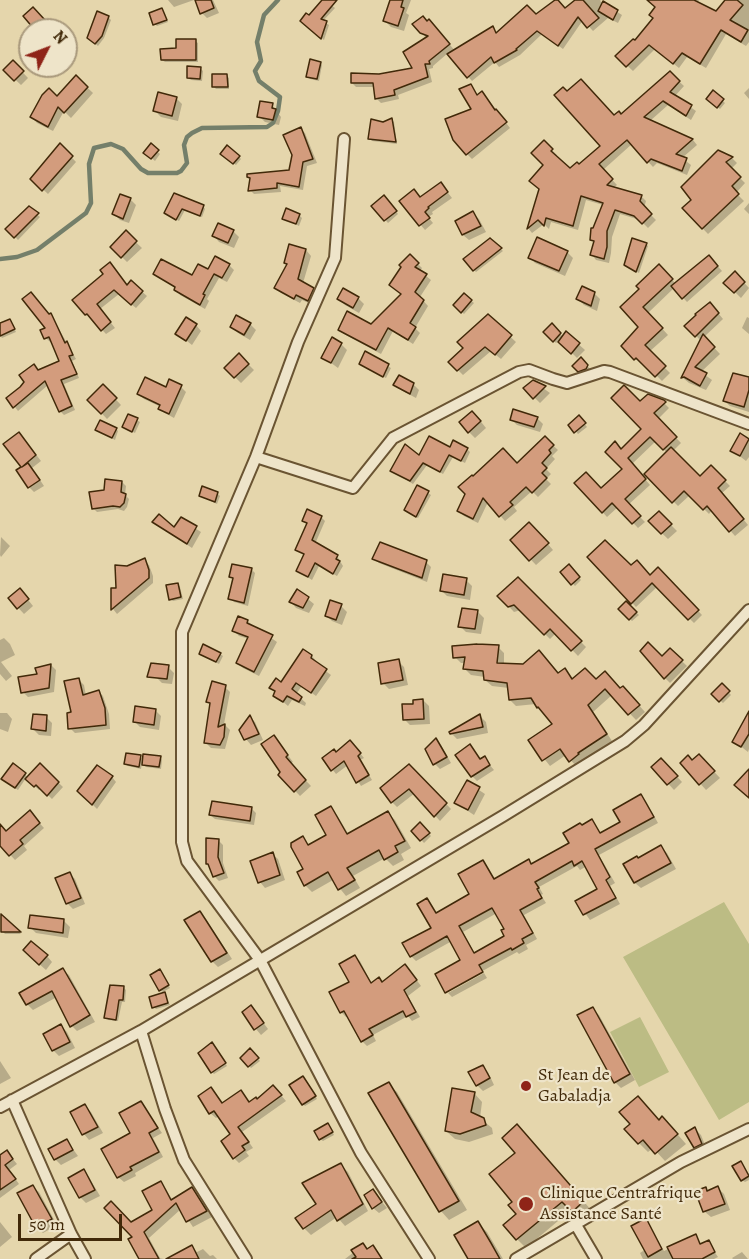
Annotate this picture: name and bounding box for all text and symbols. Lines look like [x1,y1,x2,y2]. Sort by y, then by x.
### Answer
north arrow [18,18,78,78]
text: N [48,26,72,49]
place label: St Jean de Gabaladja [538,1065,611,1108]
marker: St Jean de Gabaladja [519,1079,533,1093]
place label: Clinique Centrafrique Assistance Santé [540,1183,701,1226]
marker: Clinique Centrafrique Assistance Santé [517,1195,535,1213]
scale bar [21,1202,124,1240]
text: 50 m [29,1212,65,1236]

